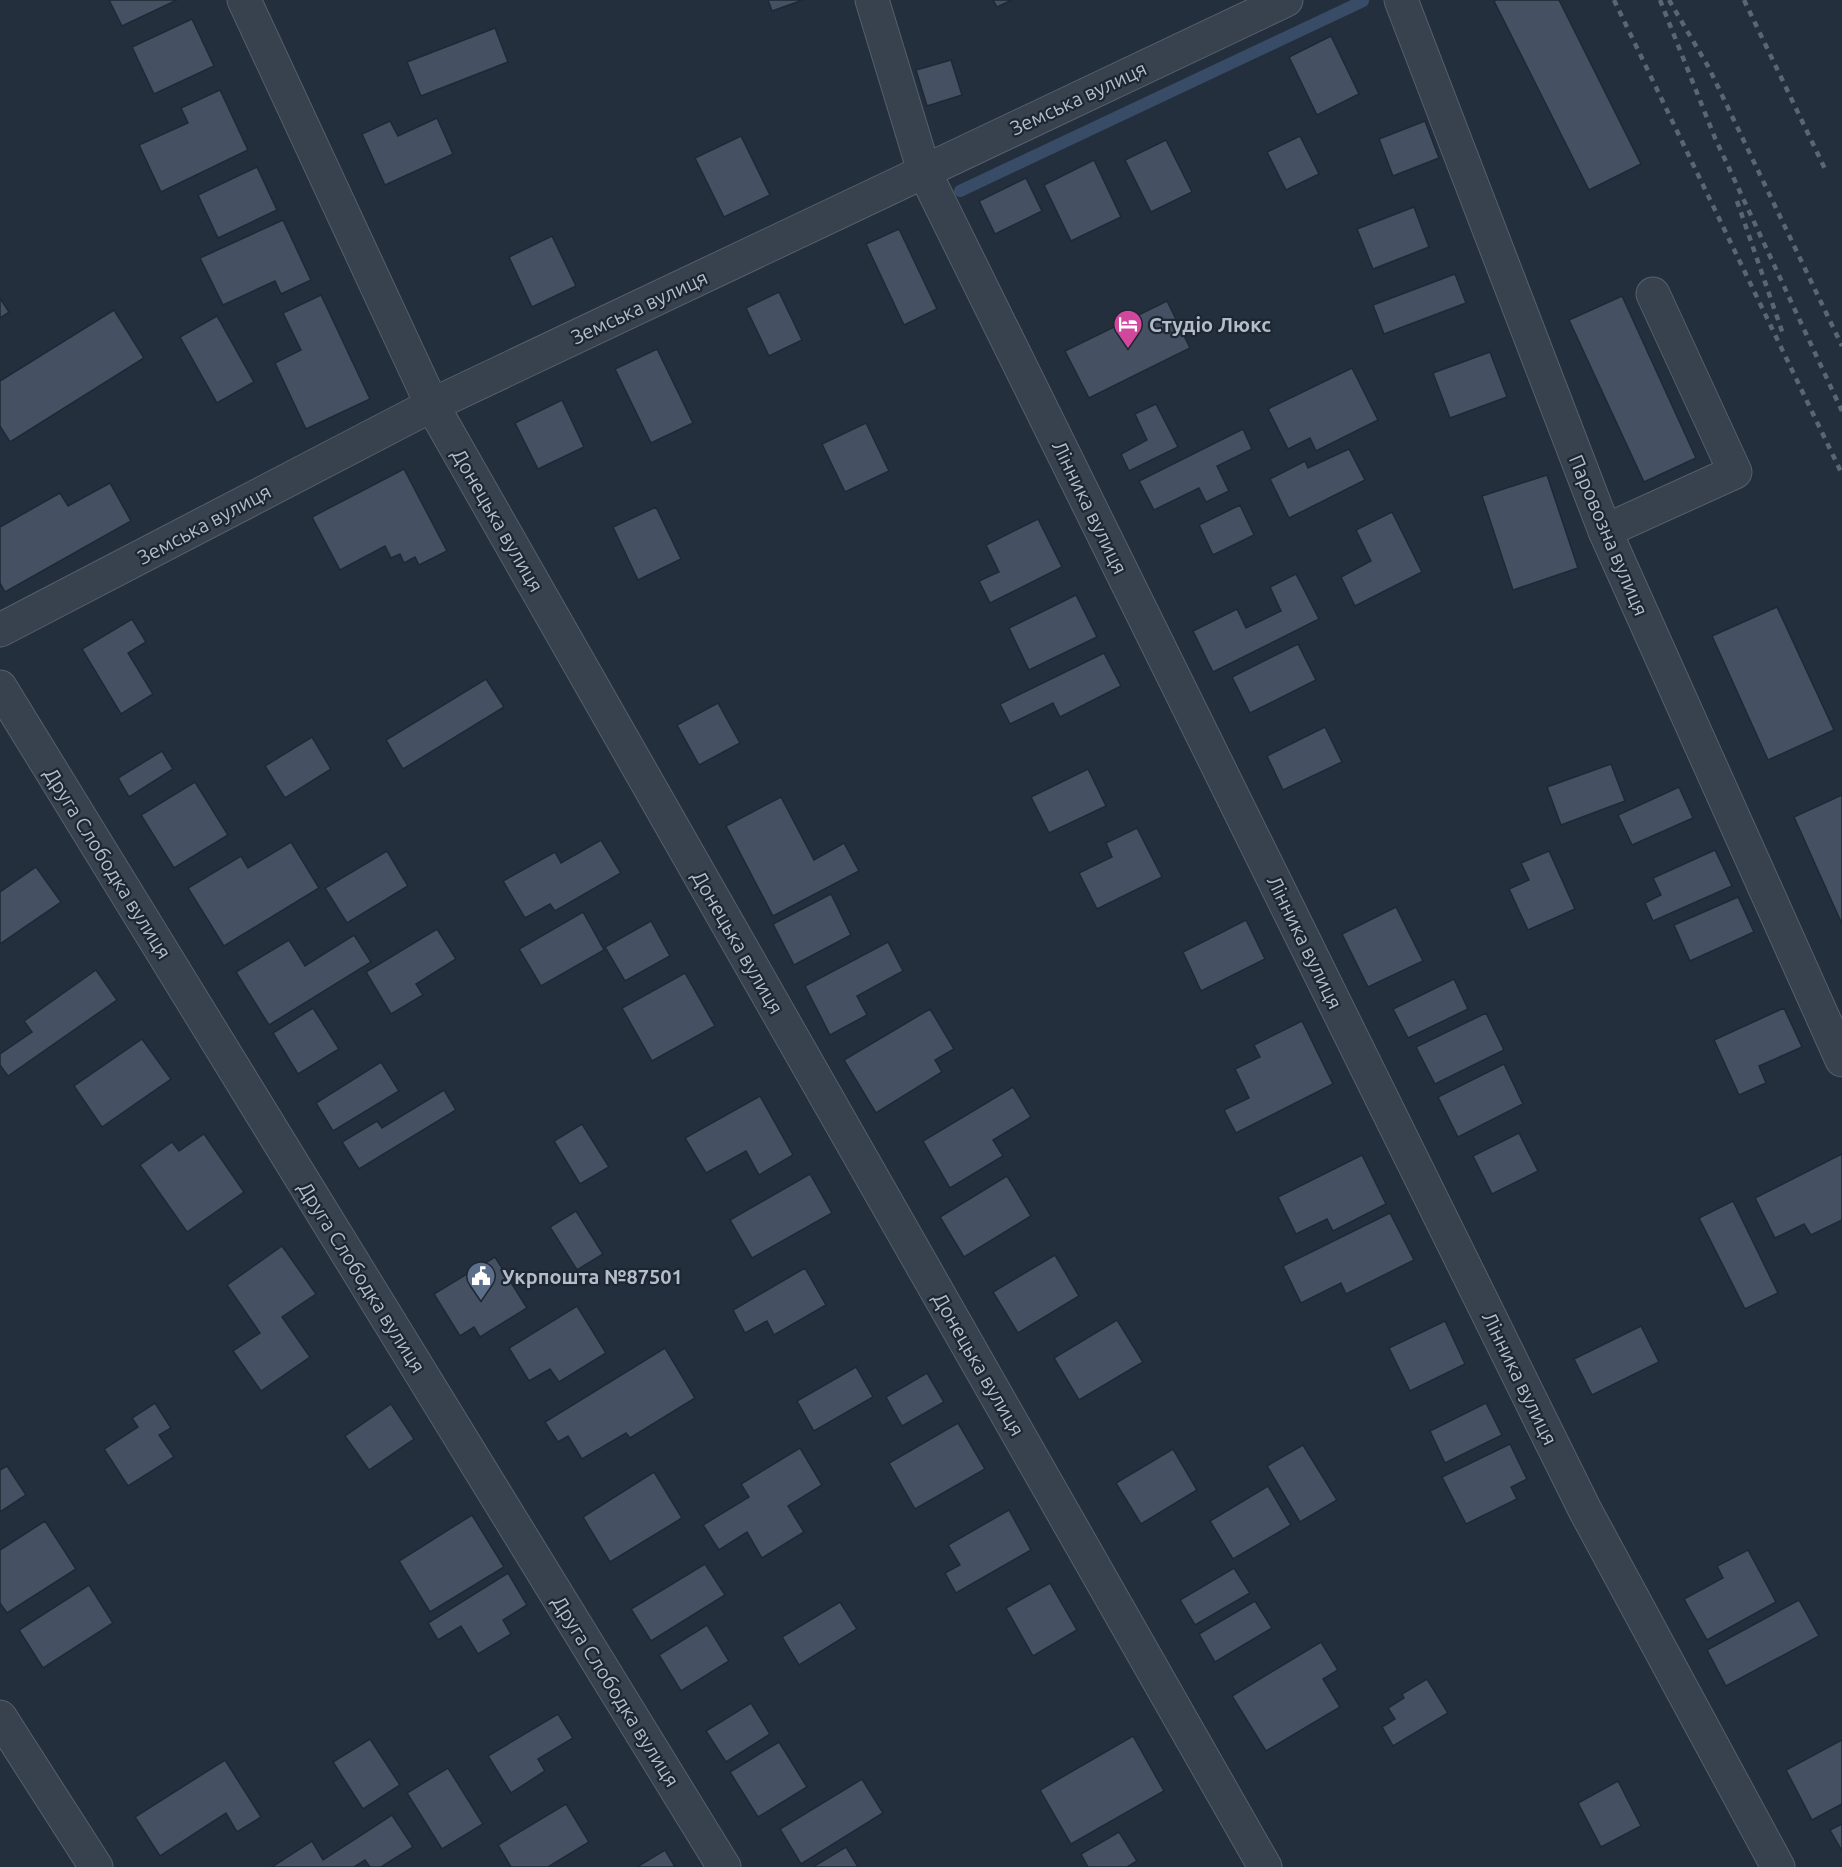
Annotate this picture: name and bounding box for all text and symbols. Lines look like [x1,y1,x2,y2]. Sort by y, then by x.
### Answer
street label: Земська вулиця [1006,56,1150,140]
street label: Земська вулиця [567,265,711,349]
hotel icon: Студіо Люкс [1112,308,1144,350]
place label: Студіо Люкс [1149,313,1271,336]
street label: Лінника вулиця [1048,437,1132,577]
street label: Донецька вулиця [448,444,548,596]
street label: Паровозна вулиця [1565,451,1653,619]
street label: Земська вулиця [133,479,275,569]
street label: Друга Слободка вулиця [40,763,176,963]
street label: Донецька вулиця [688,866,788,1018]
street label: Лінника вулиця [1263,872,1347,1012]
street label: Друга Слободка вулиця [294,1177,430,1377]
public building icon: Укрпошта №87501 [465,1260,497,1302]
place label: Укрпошта №87501 [502,1265,683,1288]
street label: Донецька вулиця [929,1288,1029,1440]
street label: Лінника вулиця [1478,1308,1562,1448]
street label: Друга Слободка вулиця [548,1591,684,1791]

